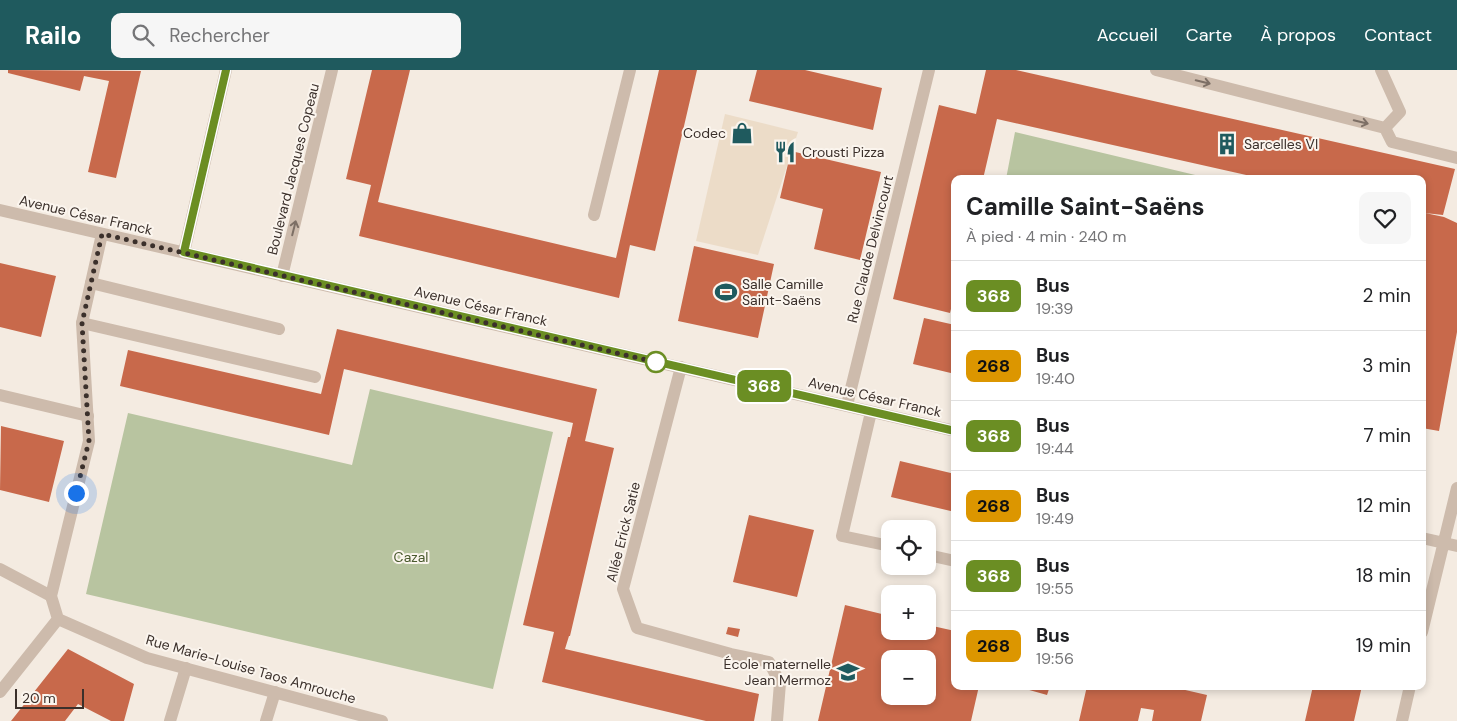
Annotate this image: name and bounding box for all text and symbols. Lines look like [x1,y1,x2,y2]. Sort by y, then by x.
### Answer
search box [111,13,461,58]
text: Railo [25,20,81,51]
icon: search [129,21,157,49]
text: Rechercher [169,23,270,48]
text: Accueil [1097,23,1158,47]
text: Carte [1186,23,1232,47]
text: À propos [1260,23,1336,47]
text: Contact [1364,23,1432,47]
one-way arrow [1195,78,1211,87]
street label: Boulevard Jacques Copeau [263,81,323,257]
one-way arrow [1352,118,1368,127]
shop icon: Codec [729,120,755,146]
place label: Codec [683,124,726,142]
building icon: Sarcelles VI [1214,131,1240,157]
place label: Sarcelles VI [1244,135,1318,153]
restaurant icon: Crousti Pizza [772,139,798,165]
place label: Crousti Pizza [802,143,885,161]
street label: Rue Claude Delvincourt [843,173,897,325]
street label: Avenue César Franck [18,191,154,239]
text: Camille Saint-Saëns [966,191,1205,222]
button: heart [1359,192,1411,244]
one-way arrow [290,221,299,237]
text: À pied · 4 min · 240 m [966,226,1127,247]
text: Bus [1036,273,1070,298]
place label: Salle Camille Saint-Saëns [742,275,823,309]
sports icon: Salle Camille Saint-Saëns [713,279,739,305]
street label: Avenue César Franck [413,282,549,330]
text: 2 min [1363,283,1411,308]
text: 368 [977,284,1010,308]
text: 19:39 [1036,298,1073,319]
text: Bus [1036,343,1070,368]
unlabelled marker [645,351,667,373]
text: 3 min [1362,353,1411,378]
text: 268 [977,354,1010,378]
text: 19:40 [1036,368,1075,389]
line badge: 368 [735,370,793,402]
street label: Avenue César Franck [807,373,943,421]
text: 368 [747,374,781,398]
text: Bus [1036,413,1070,438]
text: 7 min [1363,423,1411,448]
text: 368 [977,424,1010,448]
text: 19:44 [1036,438,1074,459]
street label: Allée Erick Satie [602,480,644,584]
your location [64,481,89,506]
text: Bus [1036,483,1070,508]
text: 12 min [1357,493,1411,518]
text: 268 [977,494,1010,518]
text: 19:49 [1036,508,1074,529]
map controls [881,520,936,705]
button: locate [881,520,936,575]
park label: Cazal [394,548,428,566]
text: Bus [1036,553,1070,578]
text: 18 min [1356,563,1411,588]
text: 368 [977,564,1010,588]
text: 19:55 [1036,578,1074,599]
button: + [881,585,936,640]
text: Bus [1036,623,1070,648]
street label: Rue Marie-Louise Taos Amrouche [144,630,358,708]
text: 19 min [1356,633,1411,658]
text: 268 [977,634,1010,658]
text: 19:56 [1036,648,1074,669]
button: − [881,650,936,705]
place label: École maternelle Jean Mermoz [723,655,831,689]
school or university icon: École maternelle Jean Mermoz [835,659,861,685]
scale bar [15,686,84,709]
text: 20 m [22,689,56,707]

